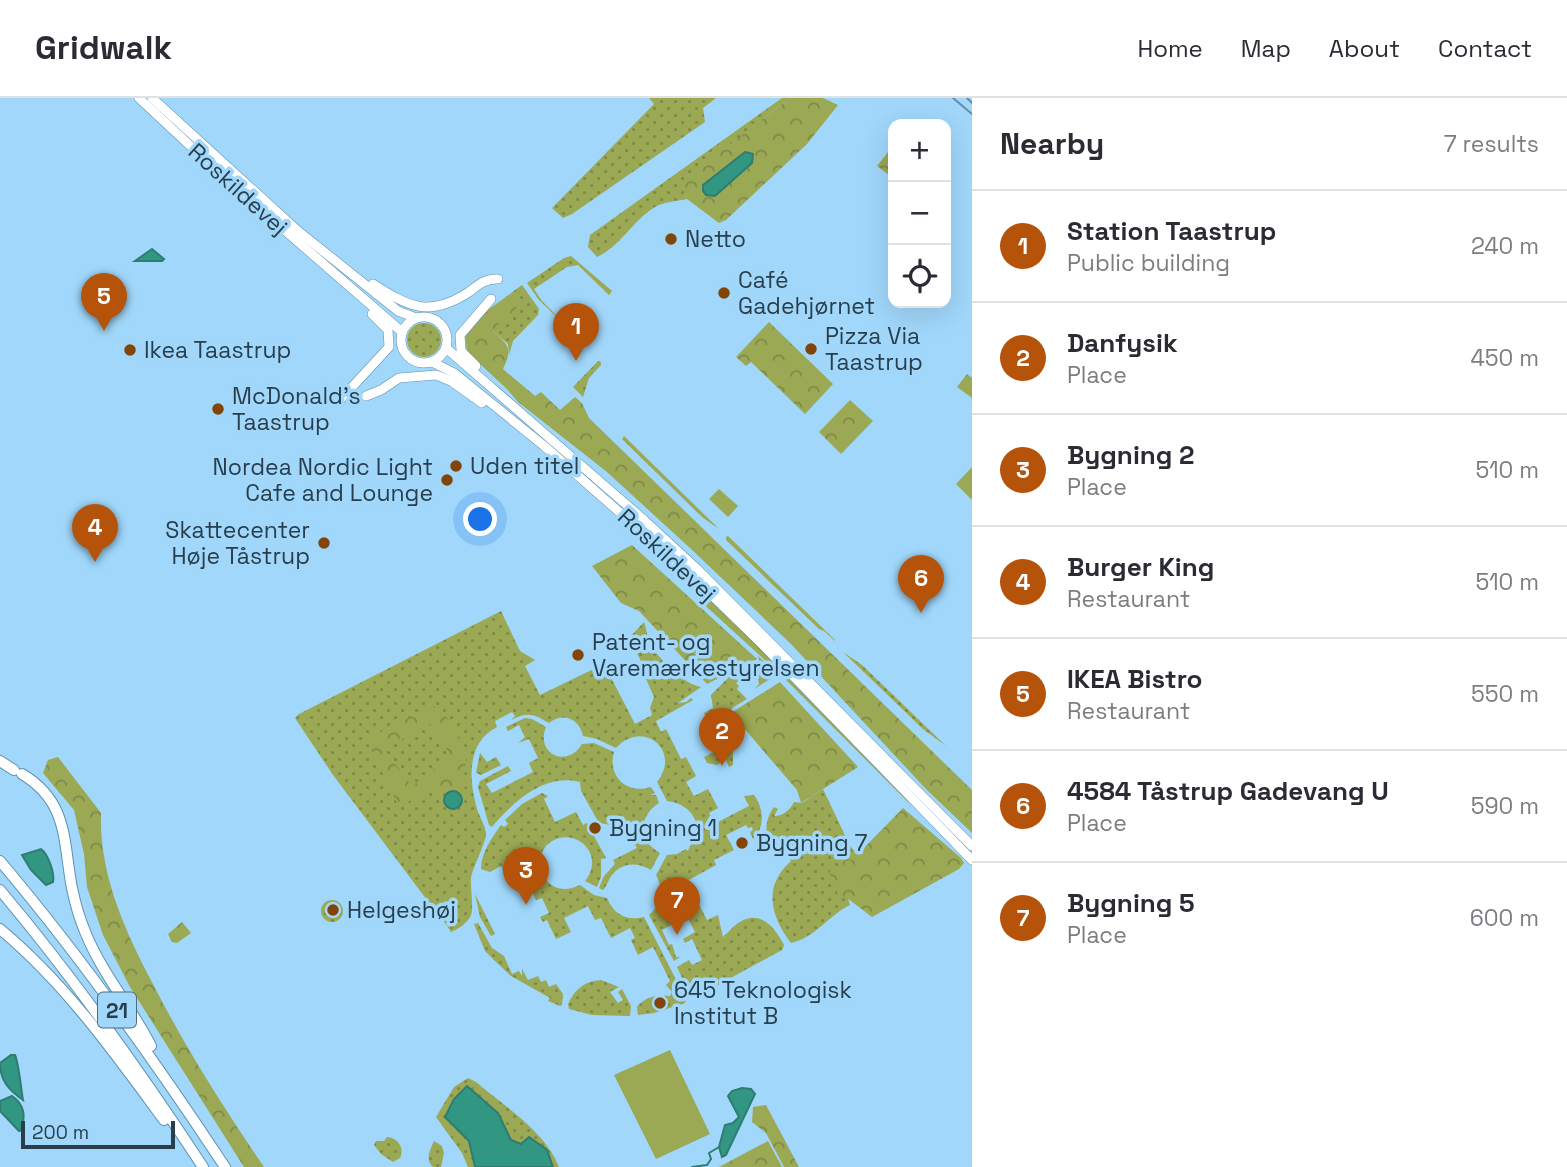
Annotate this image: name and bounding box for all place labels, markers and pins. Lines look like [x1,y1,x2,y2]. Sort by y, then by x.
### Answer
place label: Netto [685,224,746,254]
marker: Netto [663,231,679,247]
place label: Café Gadehjørnet [738,265,875,321]
pin: 5 [81,273,127,331]
marker: Café Gadehjørnet [716,285,732,301]
pin: 1 [553,303,599,361]
place label: Pizza Via Taastrup [825,321,923,377]
place label: Ikea Taastrup [144,335,291,365]
marker: Pizza Via Taastrup [803,341,819,357]
marker: Ikea Taastrup [122,342,138,358]
place label: McDonald's Taastrup [232,381,361,437]
marker: McDonald's Taastrup [210,401,226,417]
place label: Uden titel [470,451,579,481]
place label: Nordea Nordic Light Cafe and Lounge [213,452,433,508]
marker: Uden titel [448,458,464,474]
marker: Nordea Nordic Light Cafe and Lounge [439,472,455,488]
pin: 4 [72,504,118,562]
place label: Skattecenter Høje Tåstrup [165,515,310,571]
marker: Skattecenter Høje Tåstrup [316,535,332,551]
pin: 6 [898,555,944,613]
place label: Patent- og Varemærkestyrelsen [592,627,819,683]
marker: Patent- og Varemærkestyrelsen [570,647,586,663]
pin: 2 [699,708,745,766]
place label: Bygning 1 [609,813,717,843]
marker: Bygning 1 [587,820,603,836]
place label: Bygning 7 [756,828,868,858]
marker: Bygning 7 [734,835,750,851]
pin: 3 [503,847,549,905]
pin: 7 [654,877,700,935]
place label: Helgeshøj [347,895,456,925]
marker: Helgeshøj [325,902,341,918]
place label: 645 Teknologisk Institut B [674,975,852,1031]
marker: 645 Teknologisk Institut B [652,995,668,1011]

